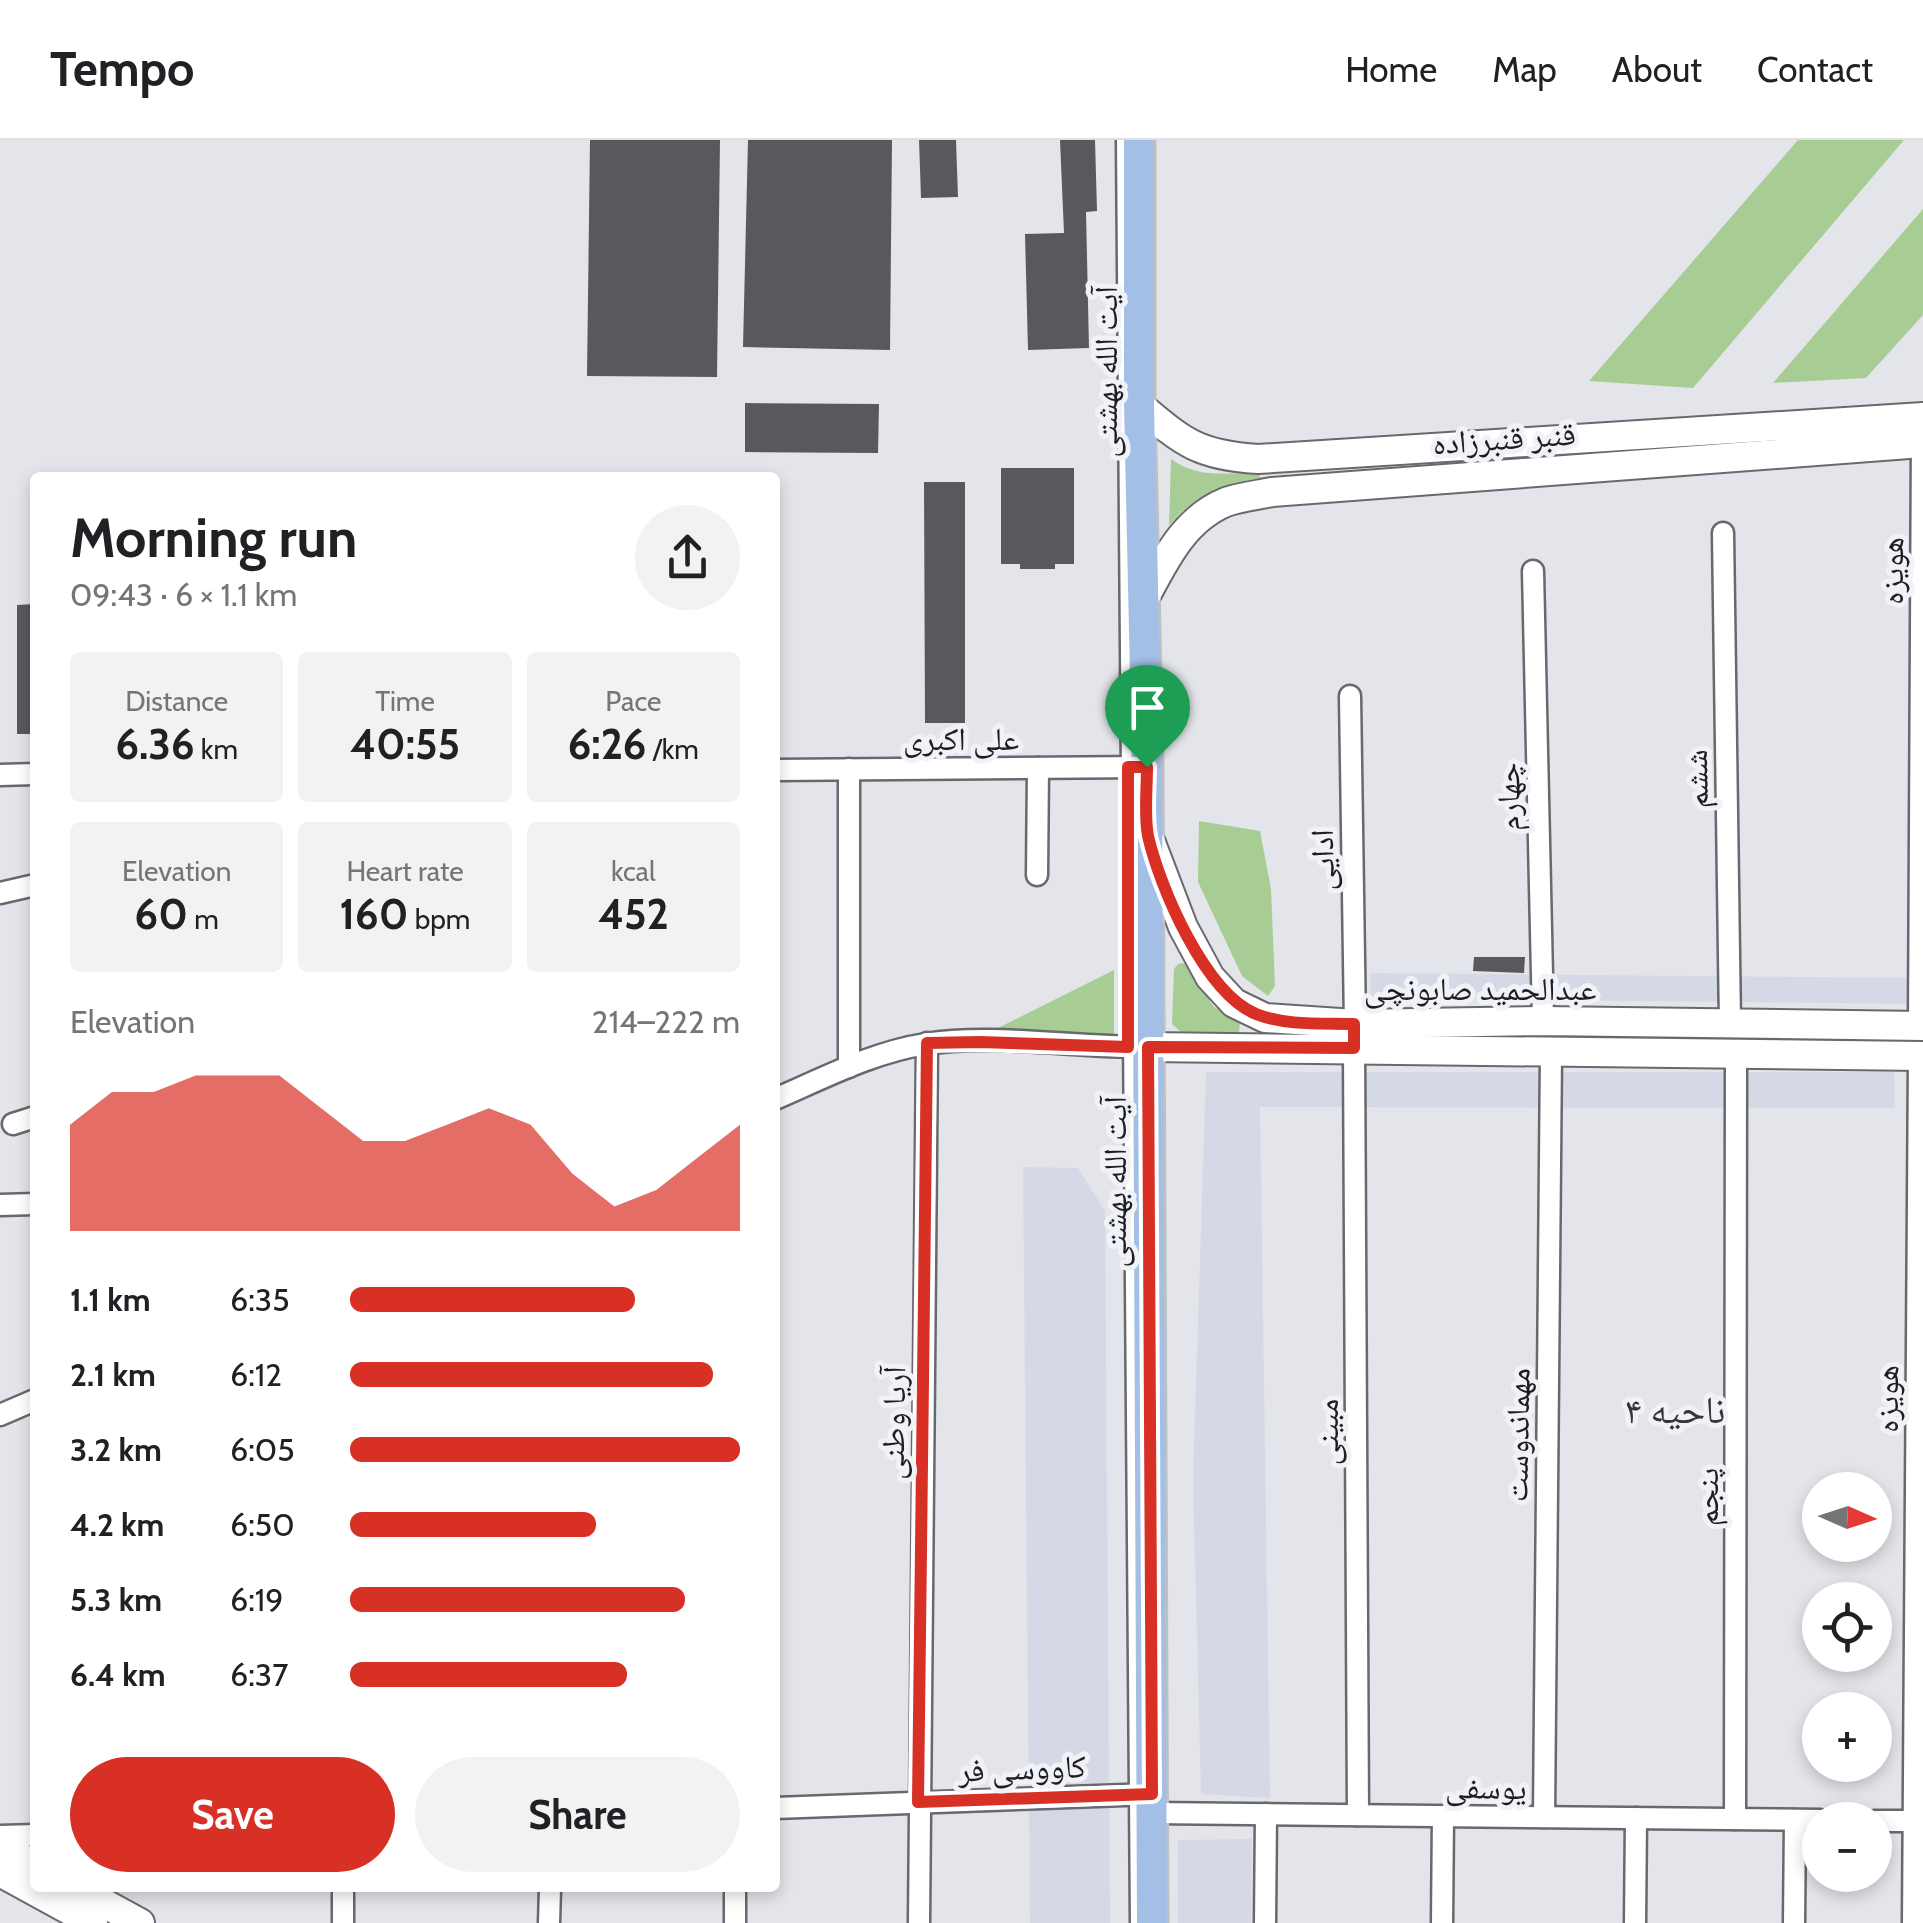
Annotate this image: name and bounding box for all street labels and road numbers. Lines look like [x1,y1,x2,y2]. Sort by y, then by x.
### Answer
street label: آیت الله بهشتی [1086,285,1126,458]
street label: قنبر قنبرزاده [1431,414,1577,462]
street label: هویزه [1872,537,1911,605]
street label: علی‌ اکبری [903,719,1019,759]
street label: ششم [1676,749,1718,809]
street label: چهارم [1488,762,1530,832]
street label: ادایی [1302,829,1343,891]
street label: عبدالحمید صابونچی [1364,969,1596,1009]
street label: آیت الله بهشتی [1095,1095,1135,1268]
street label: آریا وطنی [873,1365,915,1480]
street label: هویزه [1867,1365,1906,1433]
street label: مهماندوست [1496,1368,1538,1502]
street label: مبینی [1307,1399,1347,1465]
street label: پنجم [1687,1468,1728,1526]
street label: کاووسی فر [956,1746,1087,1791]
street label: یوسفی [1445,1767,1527,1808]

